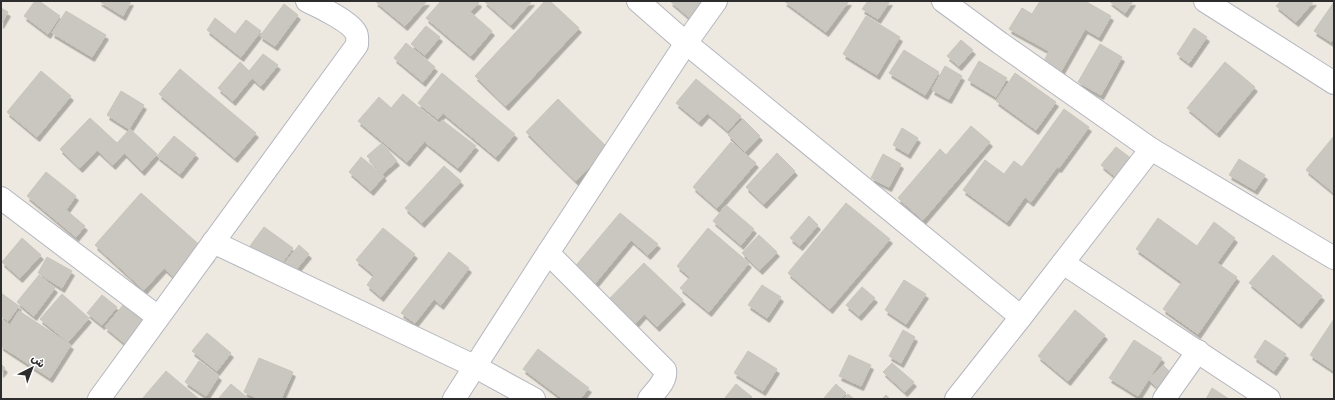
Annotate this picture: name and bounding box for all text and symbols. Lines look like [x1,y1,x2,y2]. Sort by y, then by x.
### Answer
north arrow [12,348,52,388]
text: ش [29,351,48,370]

